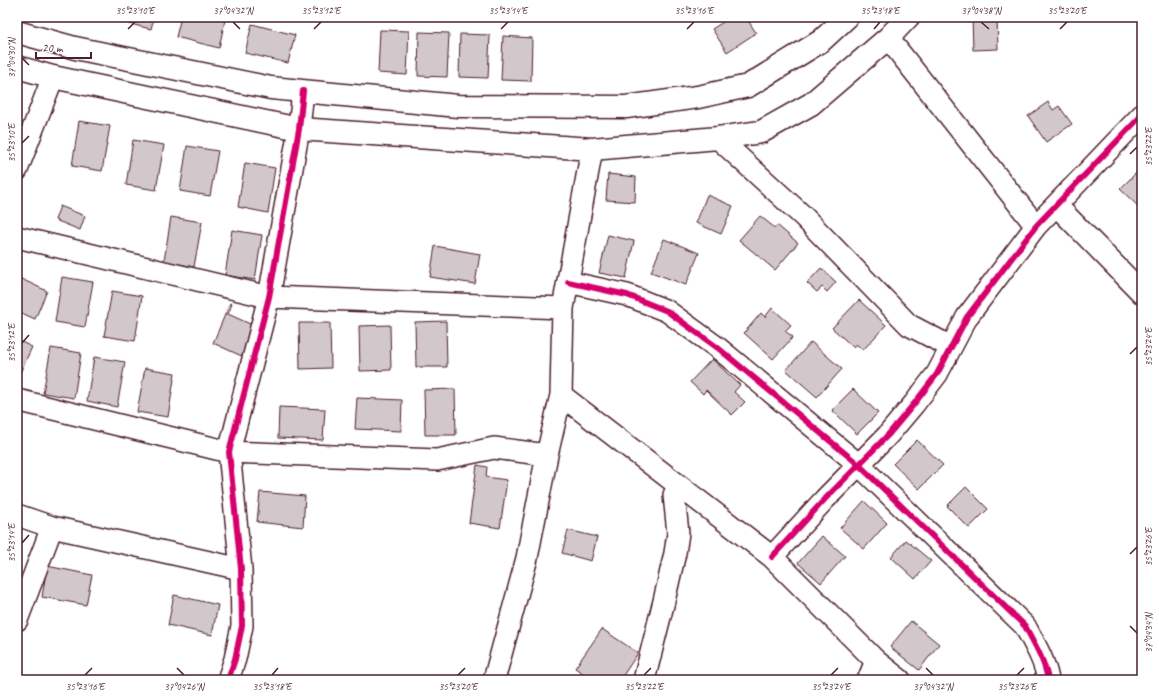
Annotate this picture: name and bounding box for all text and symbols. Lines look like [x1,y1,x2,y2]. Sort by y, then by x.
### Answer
text: 35°23'10"E [116,4,156,17]
text: 37°04'32"N [213,4,255,17]
text: 35°23'12"E [302,4,342,17]
text: 35°23'14"E [489,4,529,17]
text: 35°23'16"E [675,4,715,17]
text: 35°23'18"E [861,4,901,17]
text: 37°04'38"N [961,4,1003,17]
text: 35°23'20"E [1048,4,1088,17]
scale bar [36,34,91,60]
text: 37°04'30"N [5,36,18,78]
text: 20 m [42,40,64,56]
text: 35°23'10"E [5,122,18,162]
text: 35°23'22"E [1142,126,1155,166]
text: 35°23'12"E [5,322,18,362]
text: 35°23'24"E [1142,326,1155,366]
text: 35°23'14"E [5,522,18,562]
text: 35°23'26"E [1142,526,1155,566]
text: 37°04'34"N [1142,611,1155,653]
text: 35°23'16"E [66,680,106,693]
text: 37°04'26"N [164,680,206,693]
text: 35°23'18"E [253,680,293,693]
text: 35°23'20"E [439,680,479,693]
text: 35°23'22"E [625,680,665,693]
text: 35°23'24"E [812,680,852,693]
text: 37°04'32"N [913,680,955,693]
text: 35°23'26"E [998,680,1038,693]

